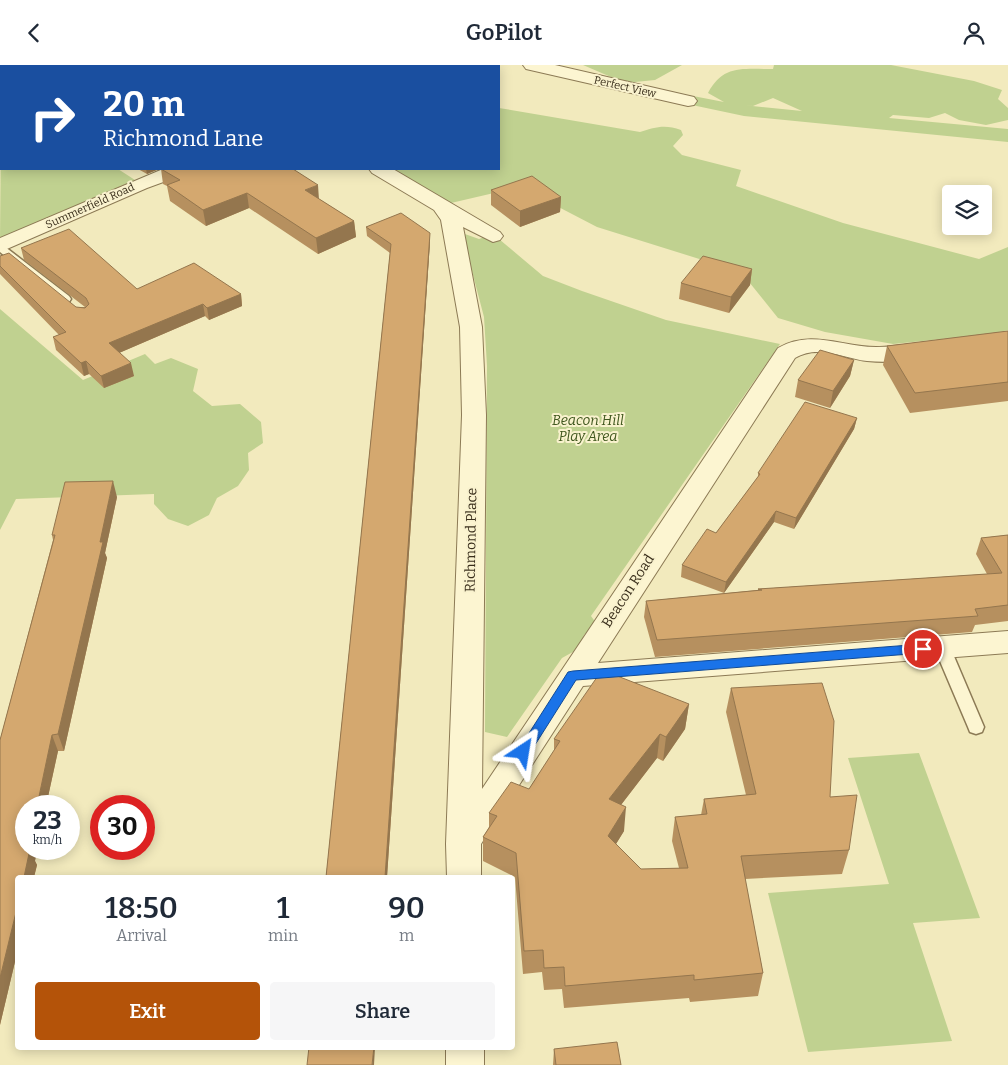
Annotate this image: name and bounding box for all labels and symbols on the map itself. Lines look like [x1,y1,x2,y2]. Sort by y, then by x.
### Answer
street label: Perfect View [593,74,658,101]
street label: Summerfield Road [44,180,137,231]
park label: Beacon Hill Play Area [552,412,624,445]
street label: Richmond Place [462,488,480,592]
street label: Beacon Road [598,551,658,631]
pin [902,628,944,670]
position arrow [496,725,548,777]
speed limit sign: 30 [90,795,155,860]

